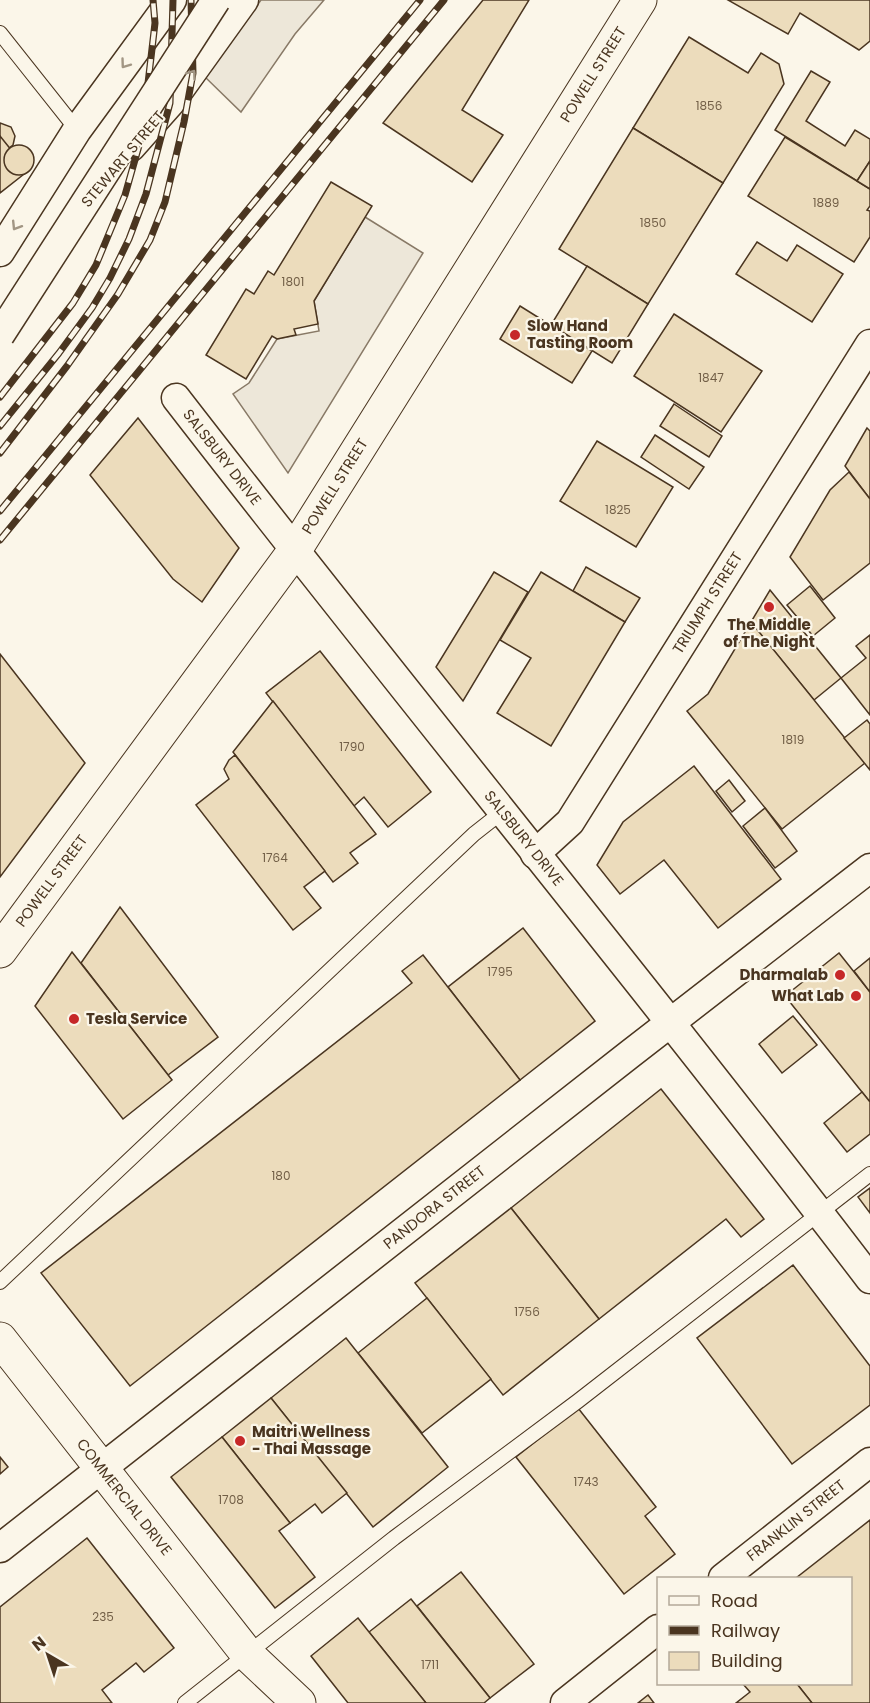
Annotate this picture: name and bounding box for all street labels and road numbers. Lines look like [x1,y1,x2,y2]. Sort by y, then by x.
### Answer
street label: POWELL STREET [555,22,631,126]
street label: STEWART STREET [76,106,169,211]
street label: SALSBURY DRIVE [178,404,267,509]
street label: POWELL STREET [297,434,372,538]
street label: TRIUMPH STREET [667,548,747,658]
street label: SALSBURY DRIVE [480,786,569,890]
street label: POWELL STREET [10,830,92,931]
street label: PANDORA STREET [379,1160,490,1254]
street label: COMMERCIAL DRIVE [72,1434,177,1560]
street label: FRANKLIN STREET [742,1474,850,1566]

